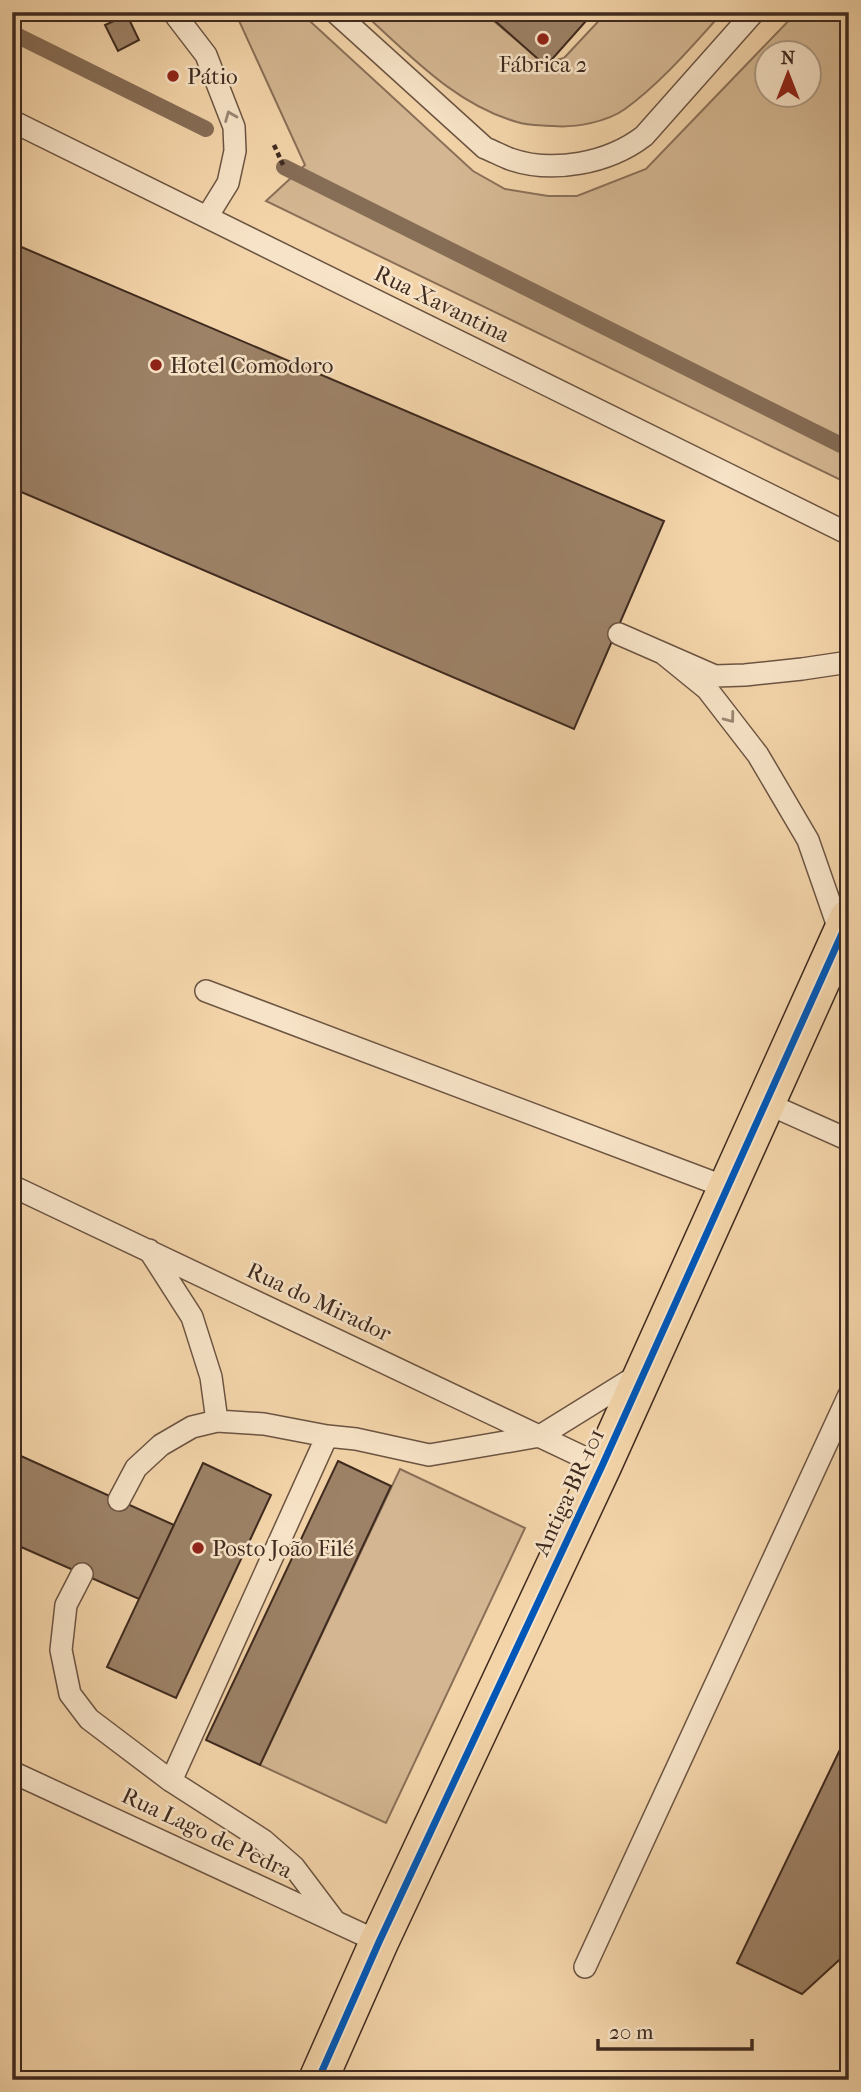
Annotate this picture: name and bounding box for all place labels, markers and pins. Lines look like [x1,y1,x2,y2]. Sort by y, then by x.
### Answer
marker: Fábrica 2 [535,31,551,47]
place label: Fábrica 2 [499,51,588,78]
place label: Pátio [187,63,238,90]
marker: Pátio [165,68,181,84]
place label: Hotel Comodoro [170,352,333,379]
marker: Hotel Comodoro [148,357,164,373]
place label: Posto João Filé [212,1535,354,1562]
marker: Posto João Filé [190,1540,206,1556]

